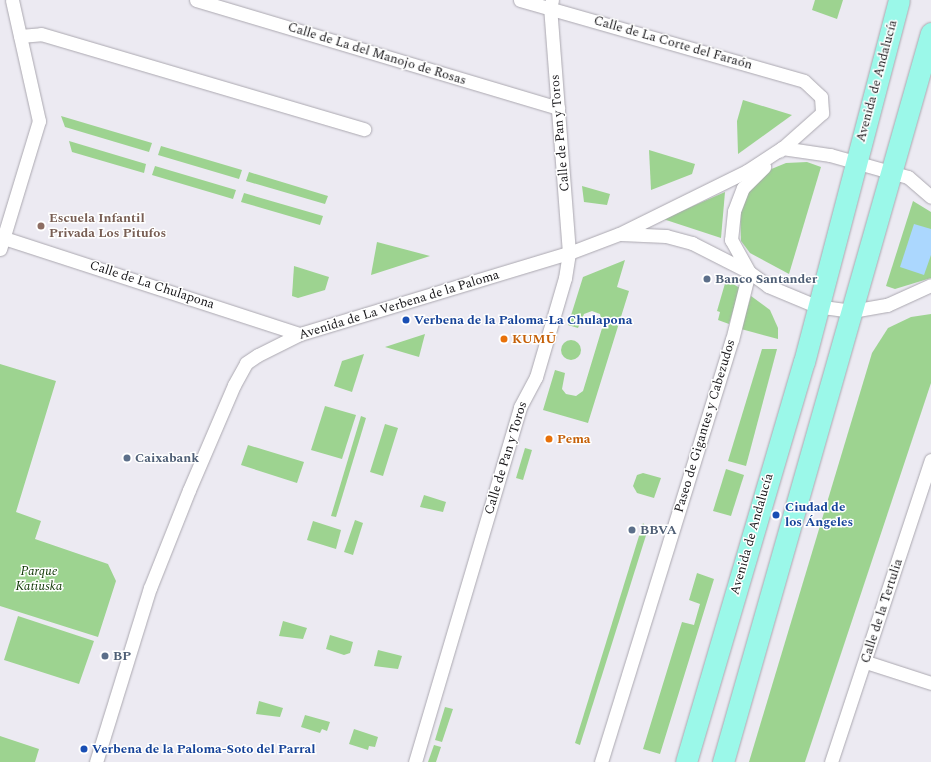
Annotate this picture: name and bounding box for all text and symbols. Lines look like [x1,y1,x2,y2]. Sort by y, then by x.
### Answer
street label: Calle de La Corte del Faraón [592,13,754,73]
street label: Avenida de Andalucía [853,18,901,144]
street label: Calle de La del Manojo de Rosas [286,19,468,89]
street label: Calle de Pan y Toros [547,74,573,192]
place label: Escuela Infantil Privada Los Pitufos [49,211,166,242]
marker: Escuela Infantil Privada Los Pitufos [36,221,46,231]
street label: Calle de La Chulapona [88,257,216,313]
street label: Avenida de La Verbena de la Paloma [297,267,501,343]
place label: Banco Santander [715,271,817,287]
marker: Banco Santander [702,274,712,284]
place label: Verbena de la Paloma-La Chulapona [414,312,632,328]
marker: Verbena de la Paloma-La Chulapona [401,315,411,325]
place label: KUMŪ [512,331,556,347]
marker: KUMŪ [499,334,509,344]
street label: Paseo de Gigantes y Cabezudos [671,337,739,515]
street label: Calle de Pan y Toros [481,400,531,516]
place label: Pema [557,431,591,447]
marker: Pema [544,434,554,444]
place label: Caixabank [135,450,199,466]
marker: Caixabank [122,453,132,463]
street label: Avenida de Andalucía [727,471,777,597]
place label: Ciudad de los Ángeles [785,500,853,531]
marker: Ciudad de los Ángeles [770,509,782,521]
place label: BBVA [640,522,677,538]
marker: BBVA [627,525,637,535]
street label: Calle de la Tertulia [858,557,906,665]
park label: Parque Katiuska [16,564,62,595]
place label: BP [113,648,131,664]
marker: BP [100,651,110,661]
place label: Verbena de la Paloma-Soto del Parral [92,741,315,757]
marker: Verbena de la Paloma-Soto del Parral [79,744,89,754]

